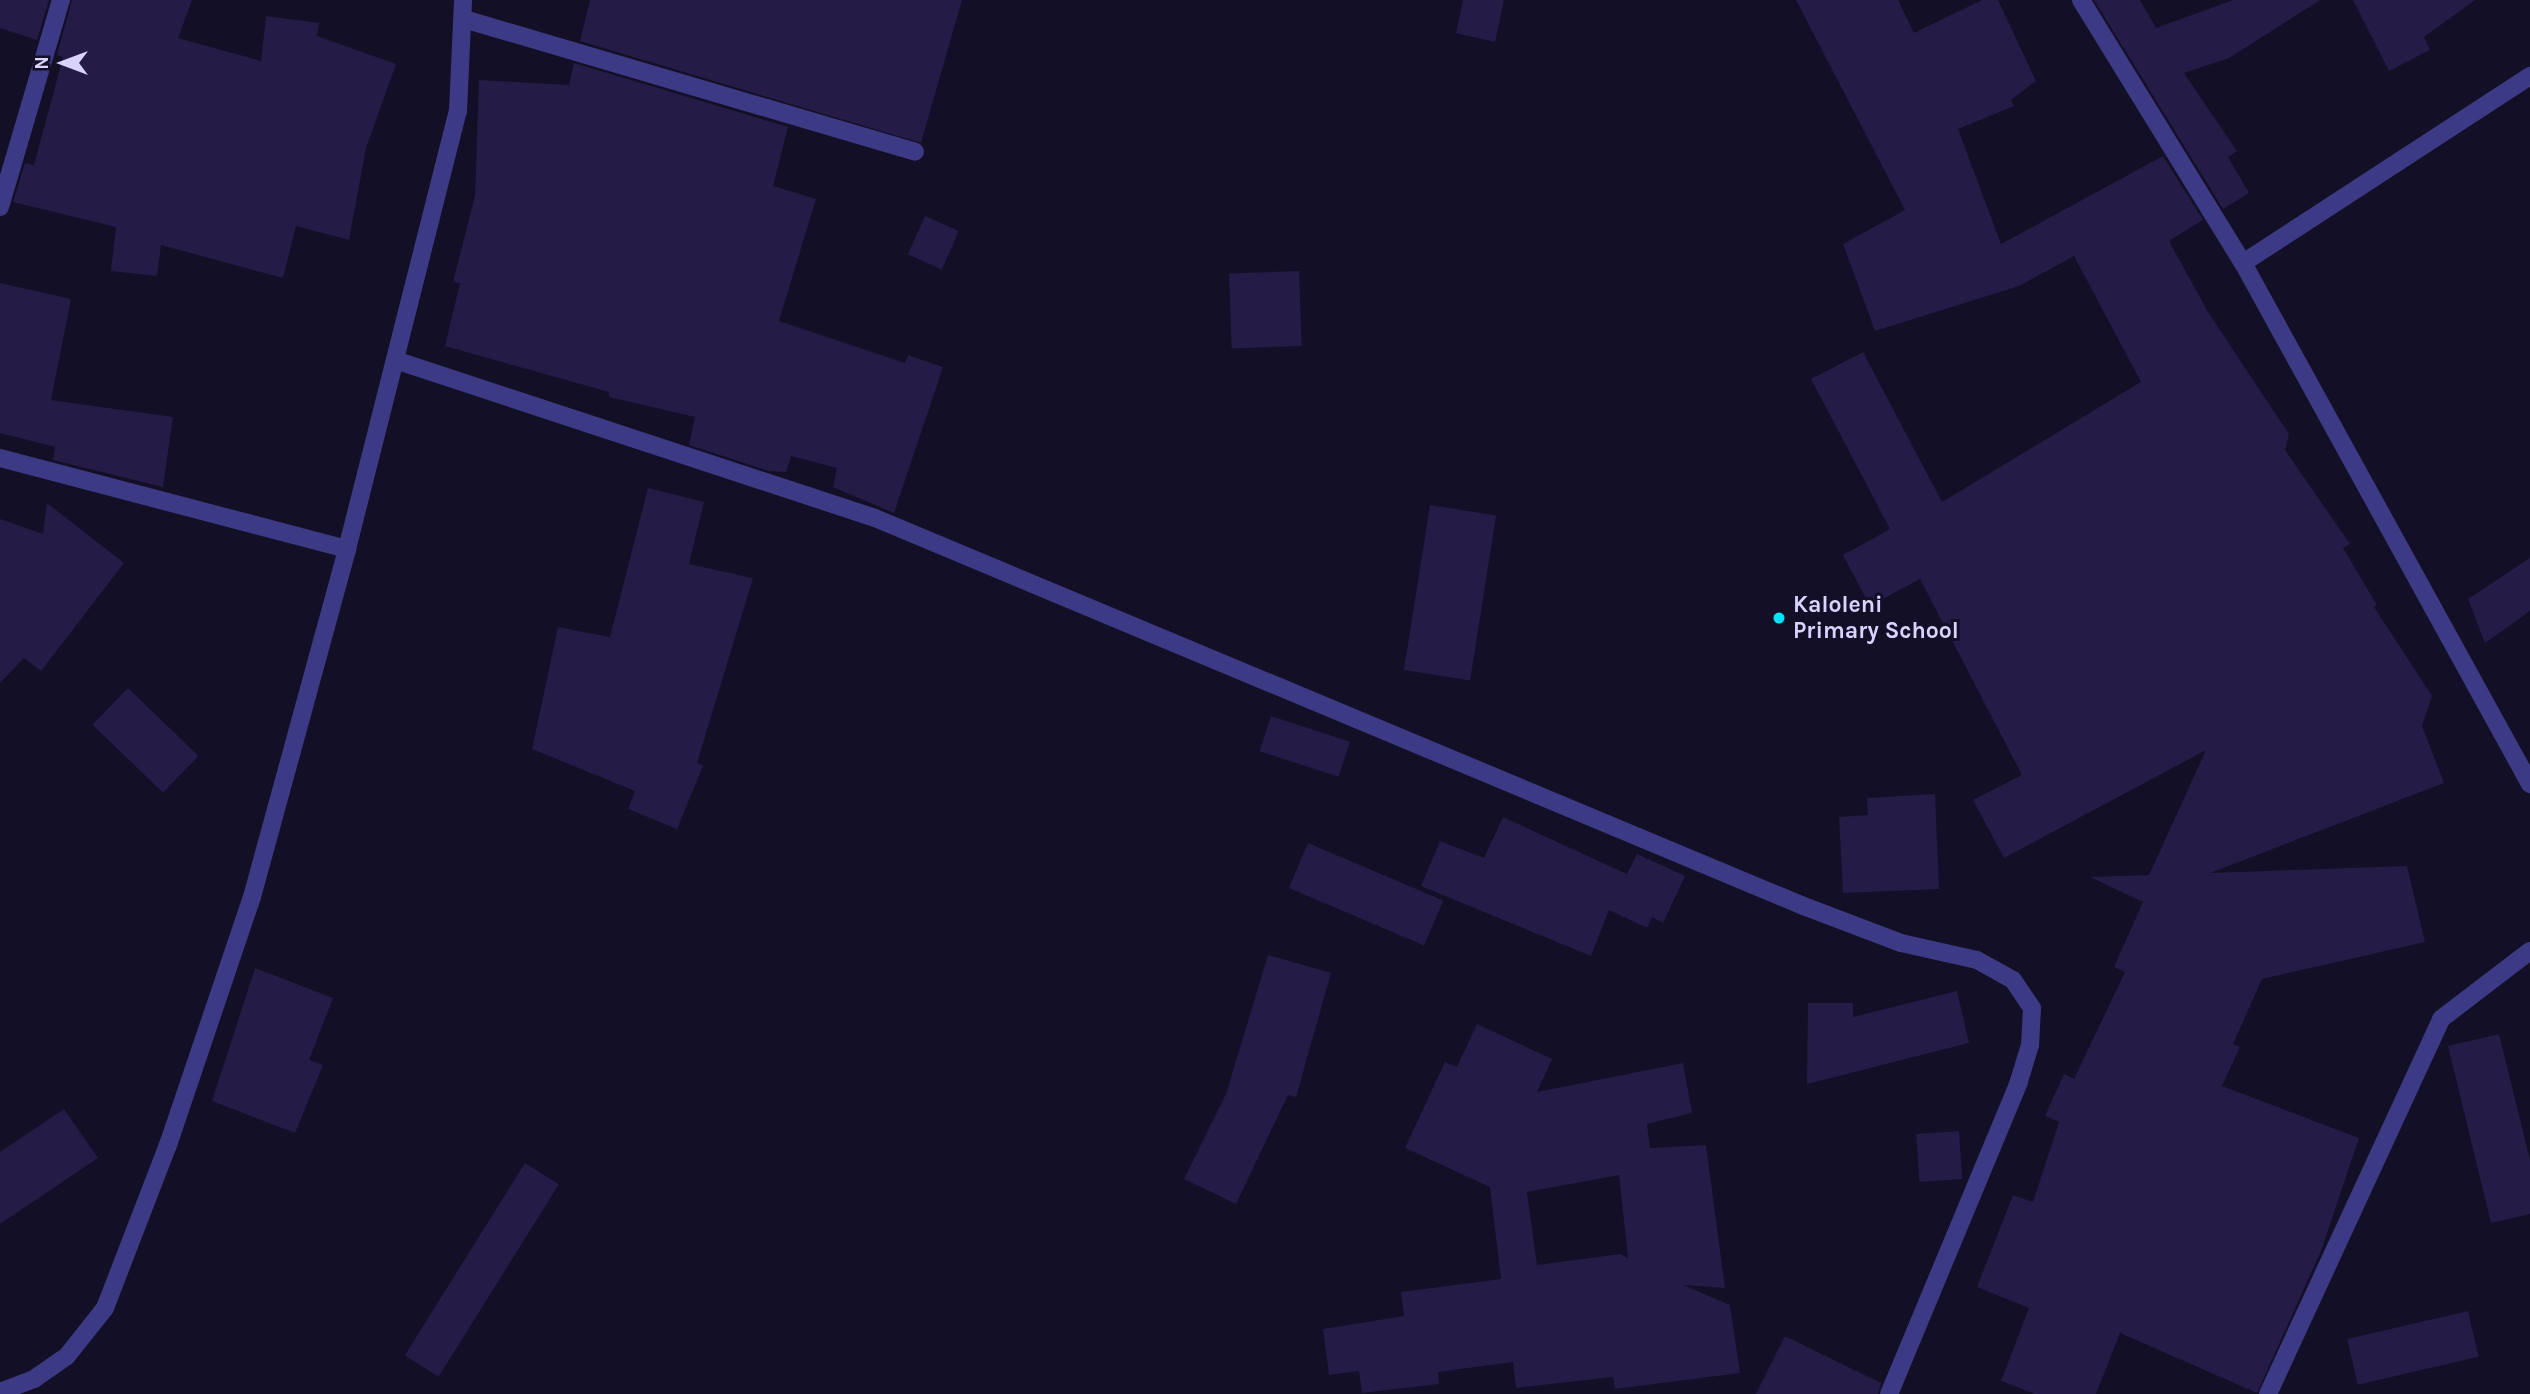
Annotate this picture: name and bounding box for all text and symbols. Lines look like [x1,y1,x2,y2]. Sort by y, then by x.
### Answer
north arrow [28,28,98,98]
text: N [31,56,53,70]
place label: Kaloleni Primary School [1793,591,1959,645]
marker: Kaloleni Primary School [1771,610,1787,626]

